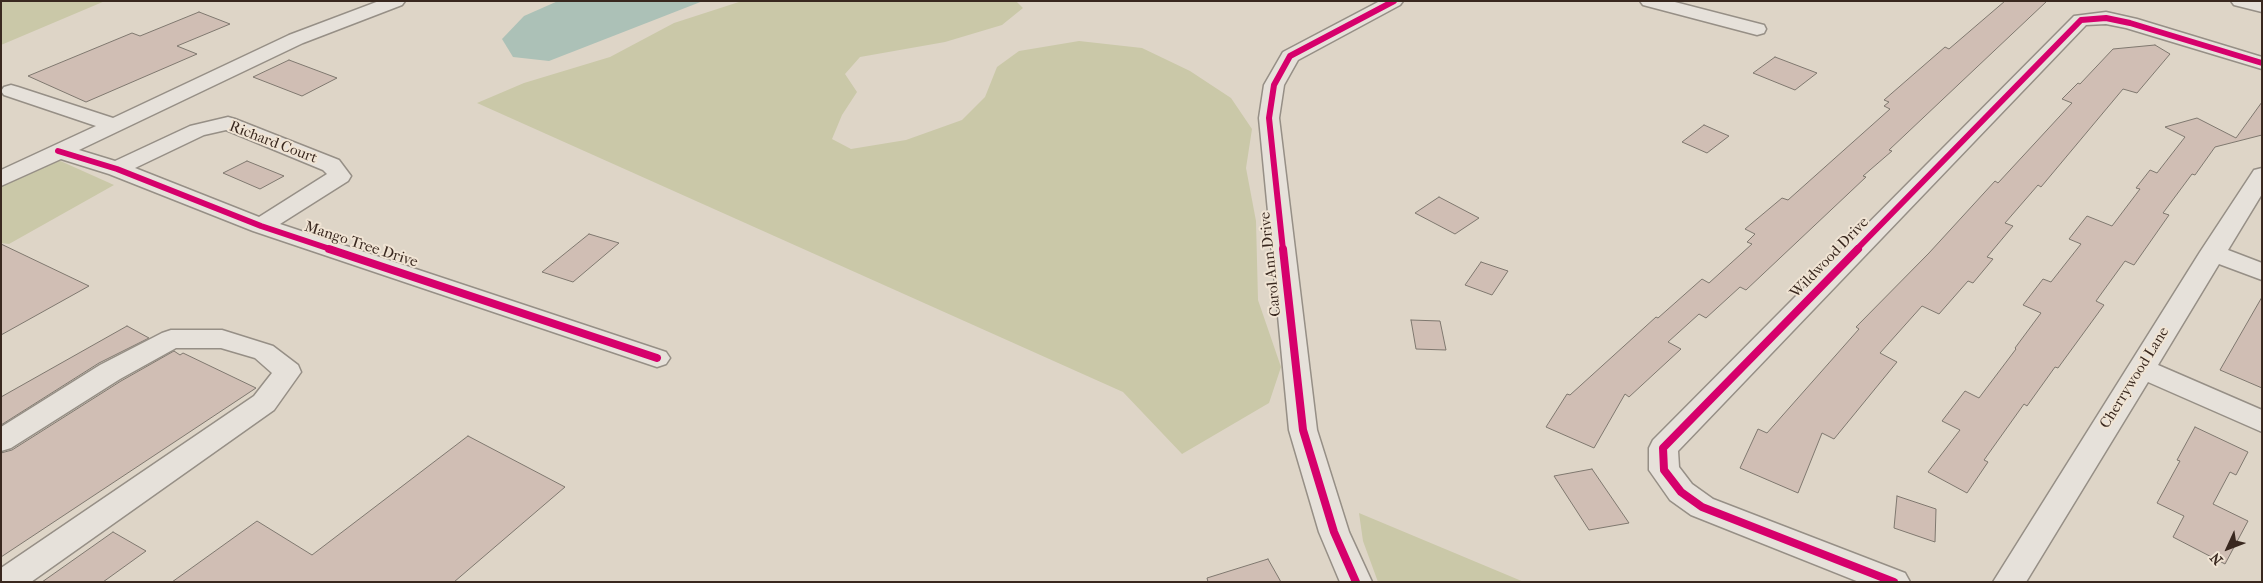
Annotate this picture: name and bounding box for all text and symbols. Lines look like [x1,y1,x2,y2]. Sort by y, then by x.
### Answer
street label: Richard Court [227,118,319,168]
street label: Carol Ann Drive [1257,211,1285,317]
street label: Wildwood Drive [1787,214,1873,302]
street label: Mango Tree Drive [302,218,420,272]
street label: Cherrywood Lane [2097,324,2173,432]
north arrow [2203,523,2253,573]
text: N [2207,549,2227,568]

